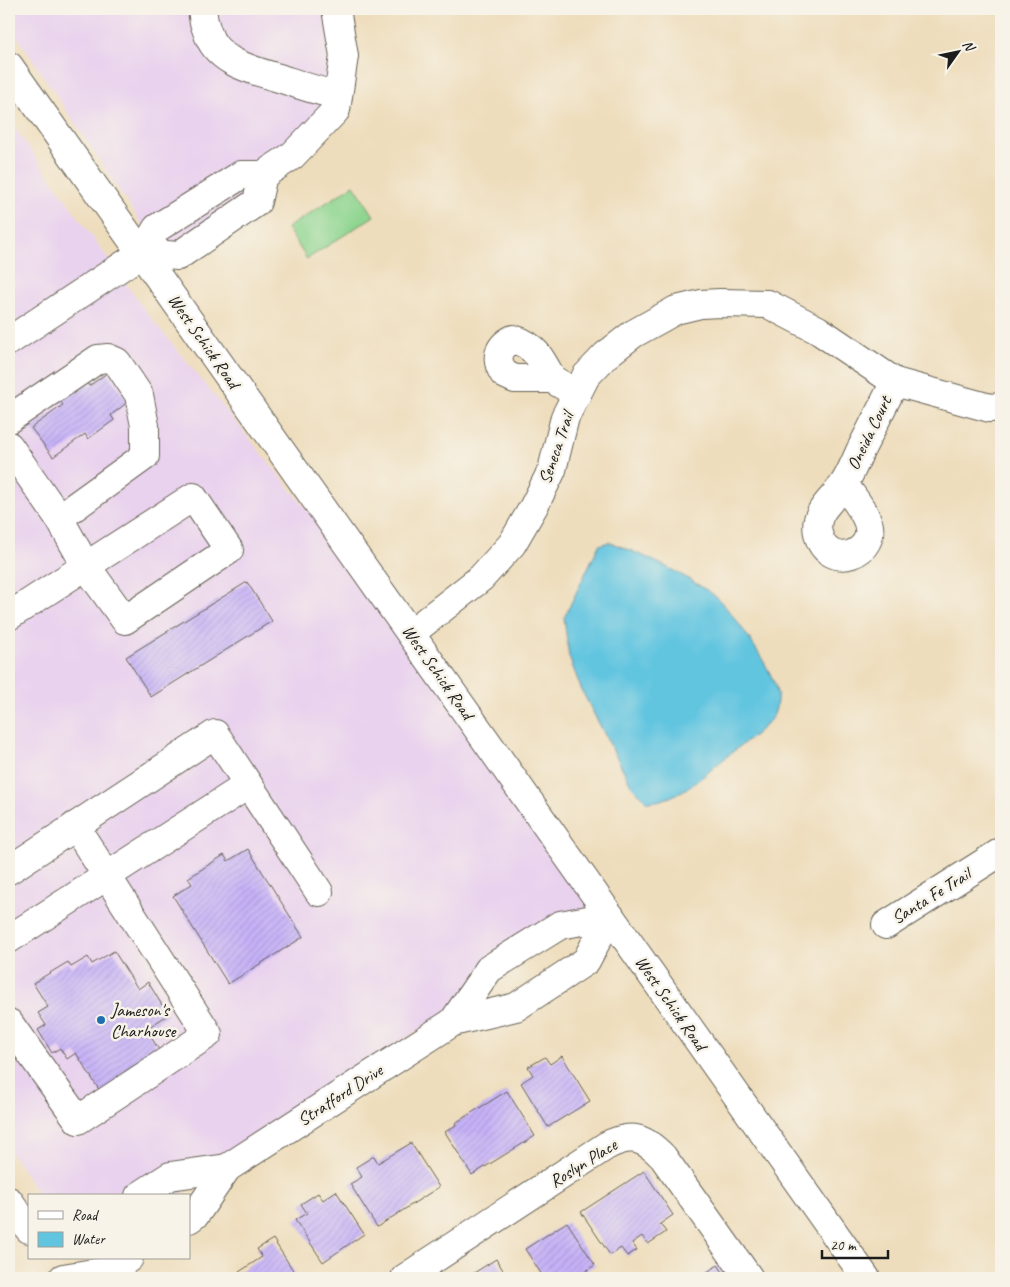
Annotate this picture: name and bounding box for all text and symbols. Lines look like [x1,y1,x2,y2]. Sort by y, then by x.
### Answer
north arrow [932,28,982,78]
text: N [959,37,979,55]
street label: West Schick Road [163,290,246,395]
street label: Oneida Court [842,391,897,473]
street label: Seneca Trail [533,406,579,487]
street label: West Schick Road [397,621,480,726]
street label: Santa Fe Trail [888,862,977,929]
street label: West Schick Road [630,952,713,1057]
place label: Jameson's Charhouse [110,999,177,1042]
marker: Jameson's Charhouse [95,1014,107,1026]
street label: Stratford Drive [293,1059,388,1131]
street label: Roslyn Place [545,1133,622,1192]
legend [28,1194,190,1260]
text: Road [72,1206,99,1225]
scale bar [822,1227,889,1259]
text: Water [72,1230,106,1249]
text: 20 m [830,1236,857,1255]

